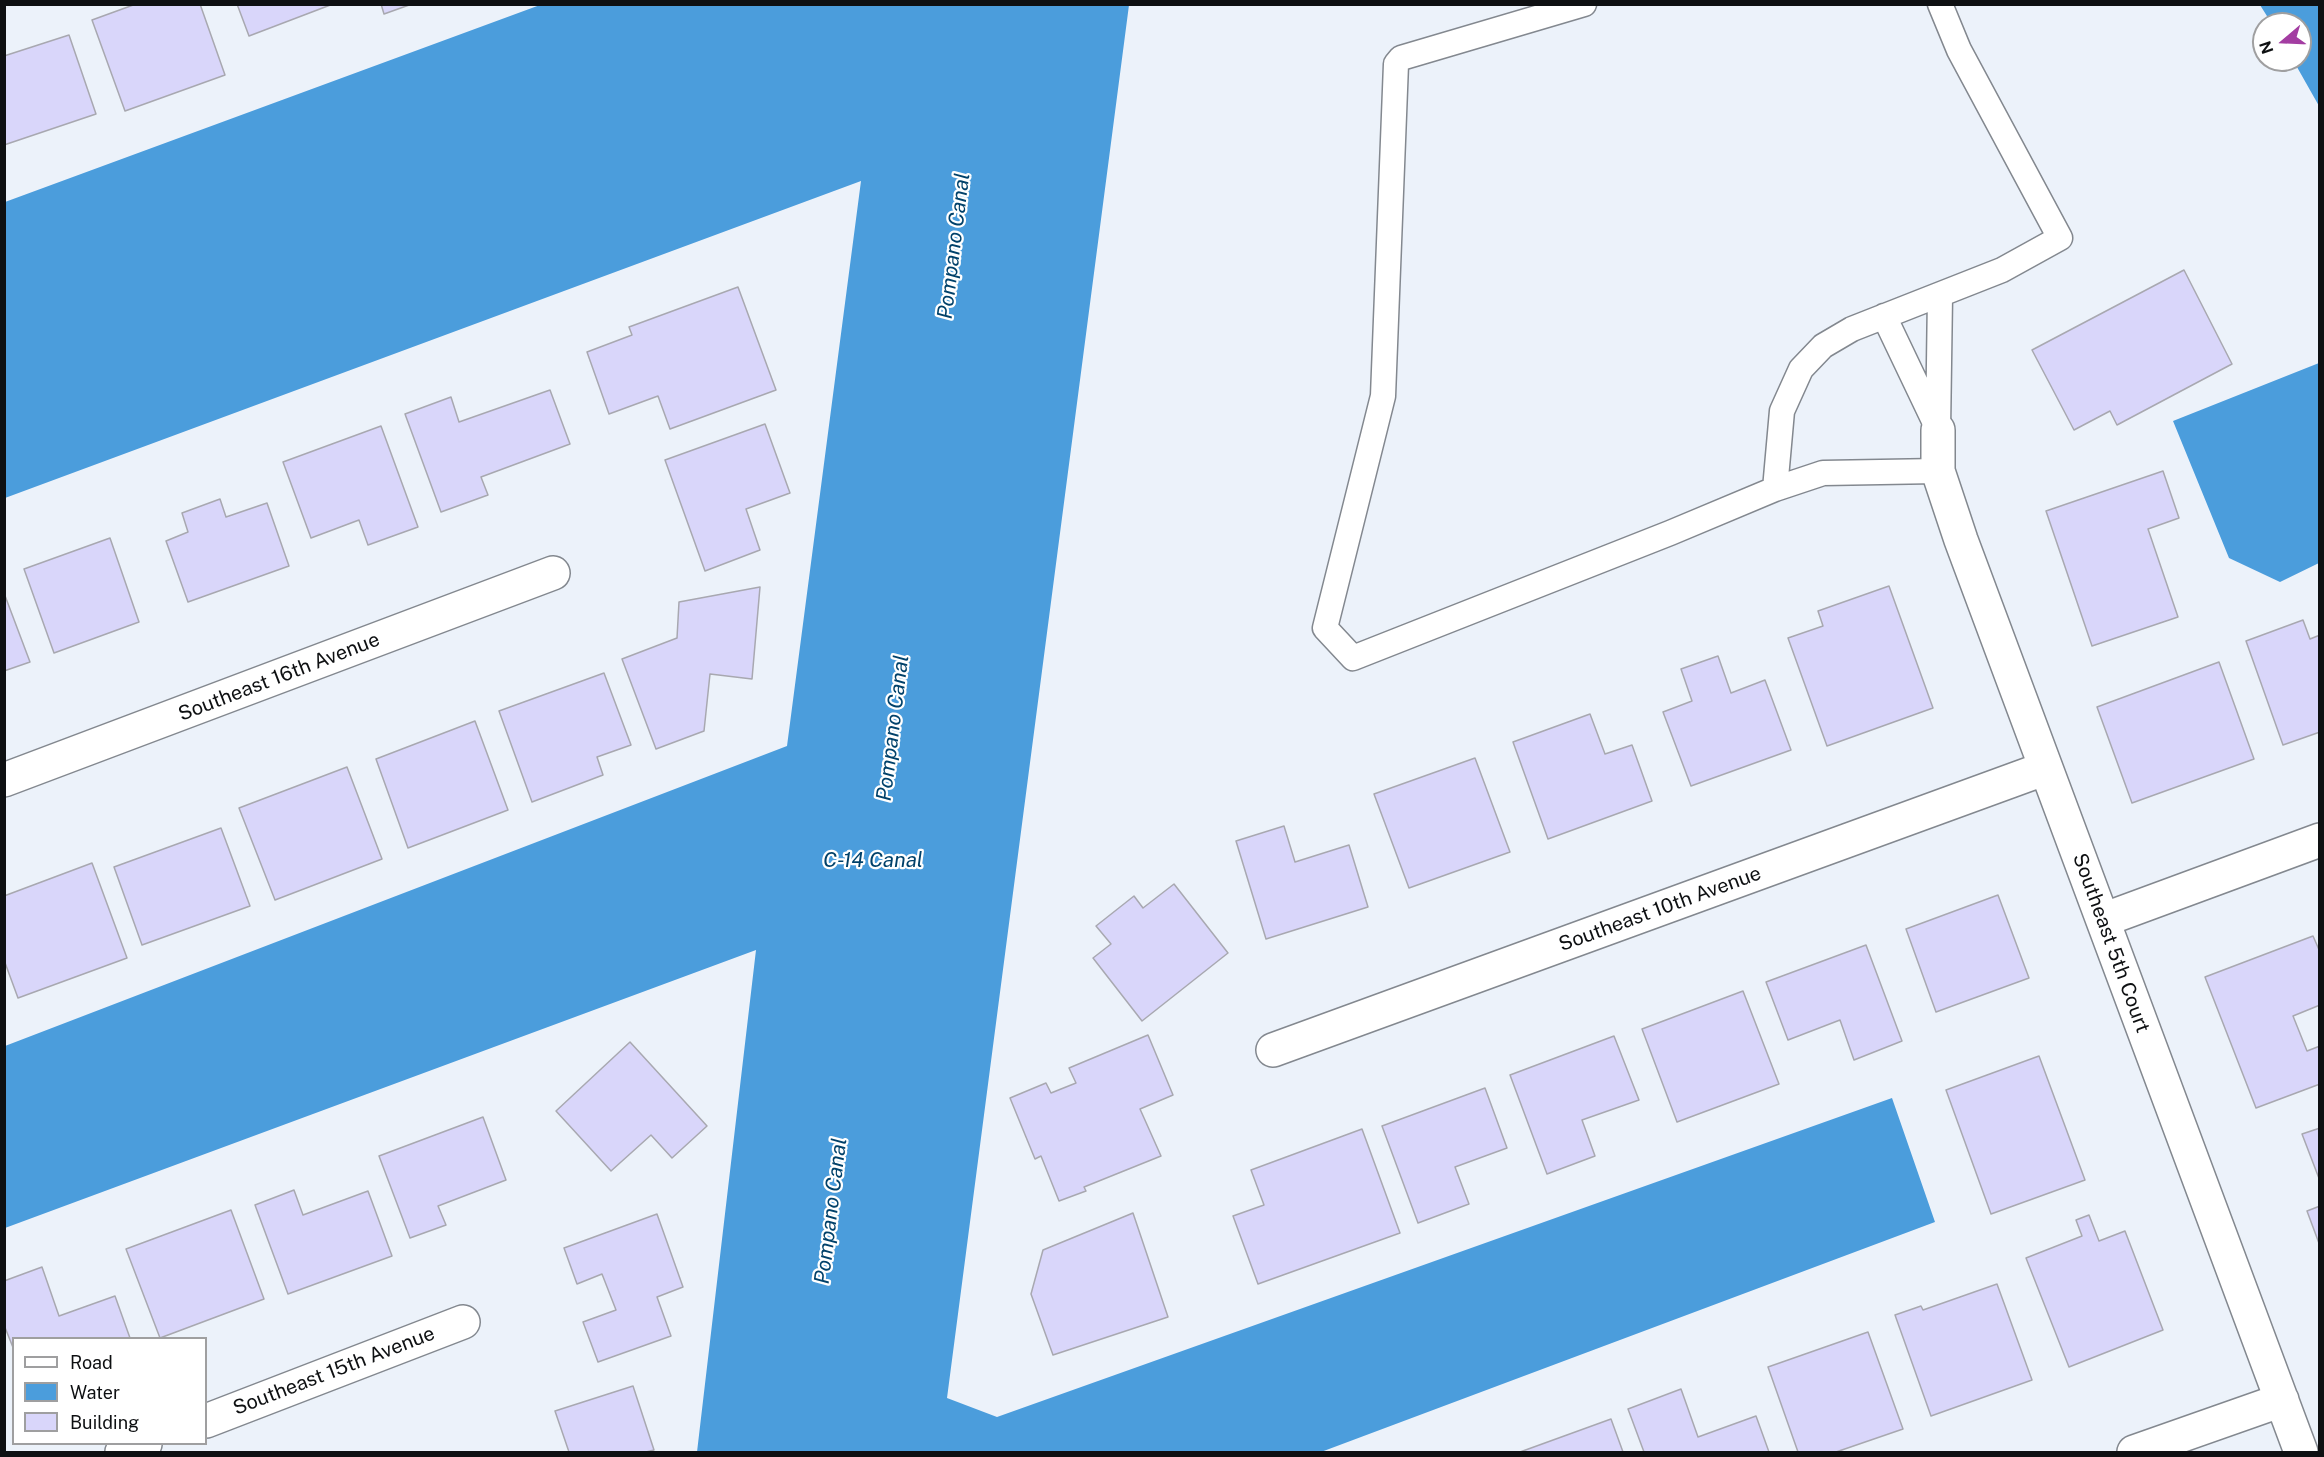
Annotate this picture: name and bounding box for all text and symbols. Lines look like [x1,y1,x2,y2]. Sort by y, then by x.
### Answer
north arrow [2252,12,2312,72]
text: N [2255,38,2277,56]
water label: Pompano Canal [933,172,975,320]
street label: Southeast 16th Avenue [175,627,383,727]
water label: Pompano Canal [872,654,914,802]
water label: C-14 Canal [823,848,923,874]
street label: Southeast 5th Court [2067,850,2155,1036]
street label: Southeast 10th Avenue [1556,861,1764,957]
water label: Pompano Canal [810,1137,852,1285]
street label: Southeast 15th Avenue [230,1321,438,1421]
legend [12,1337,207,1445]
text: Road [70,1352,113,1373]
text: Water [70,1382,120,1403]
text: Building [70,1412,139,1433]

